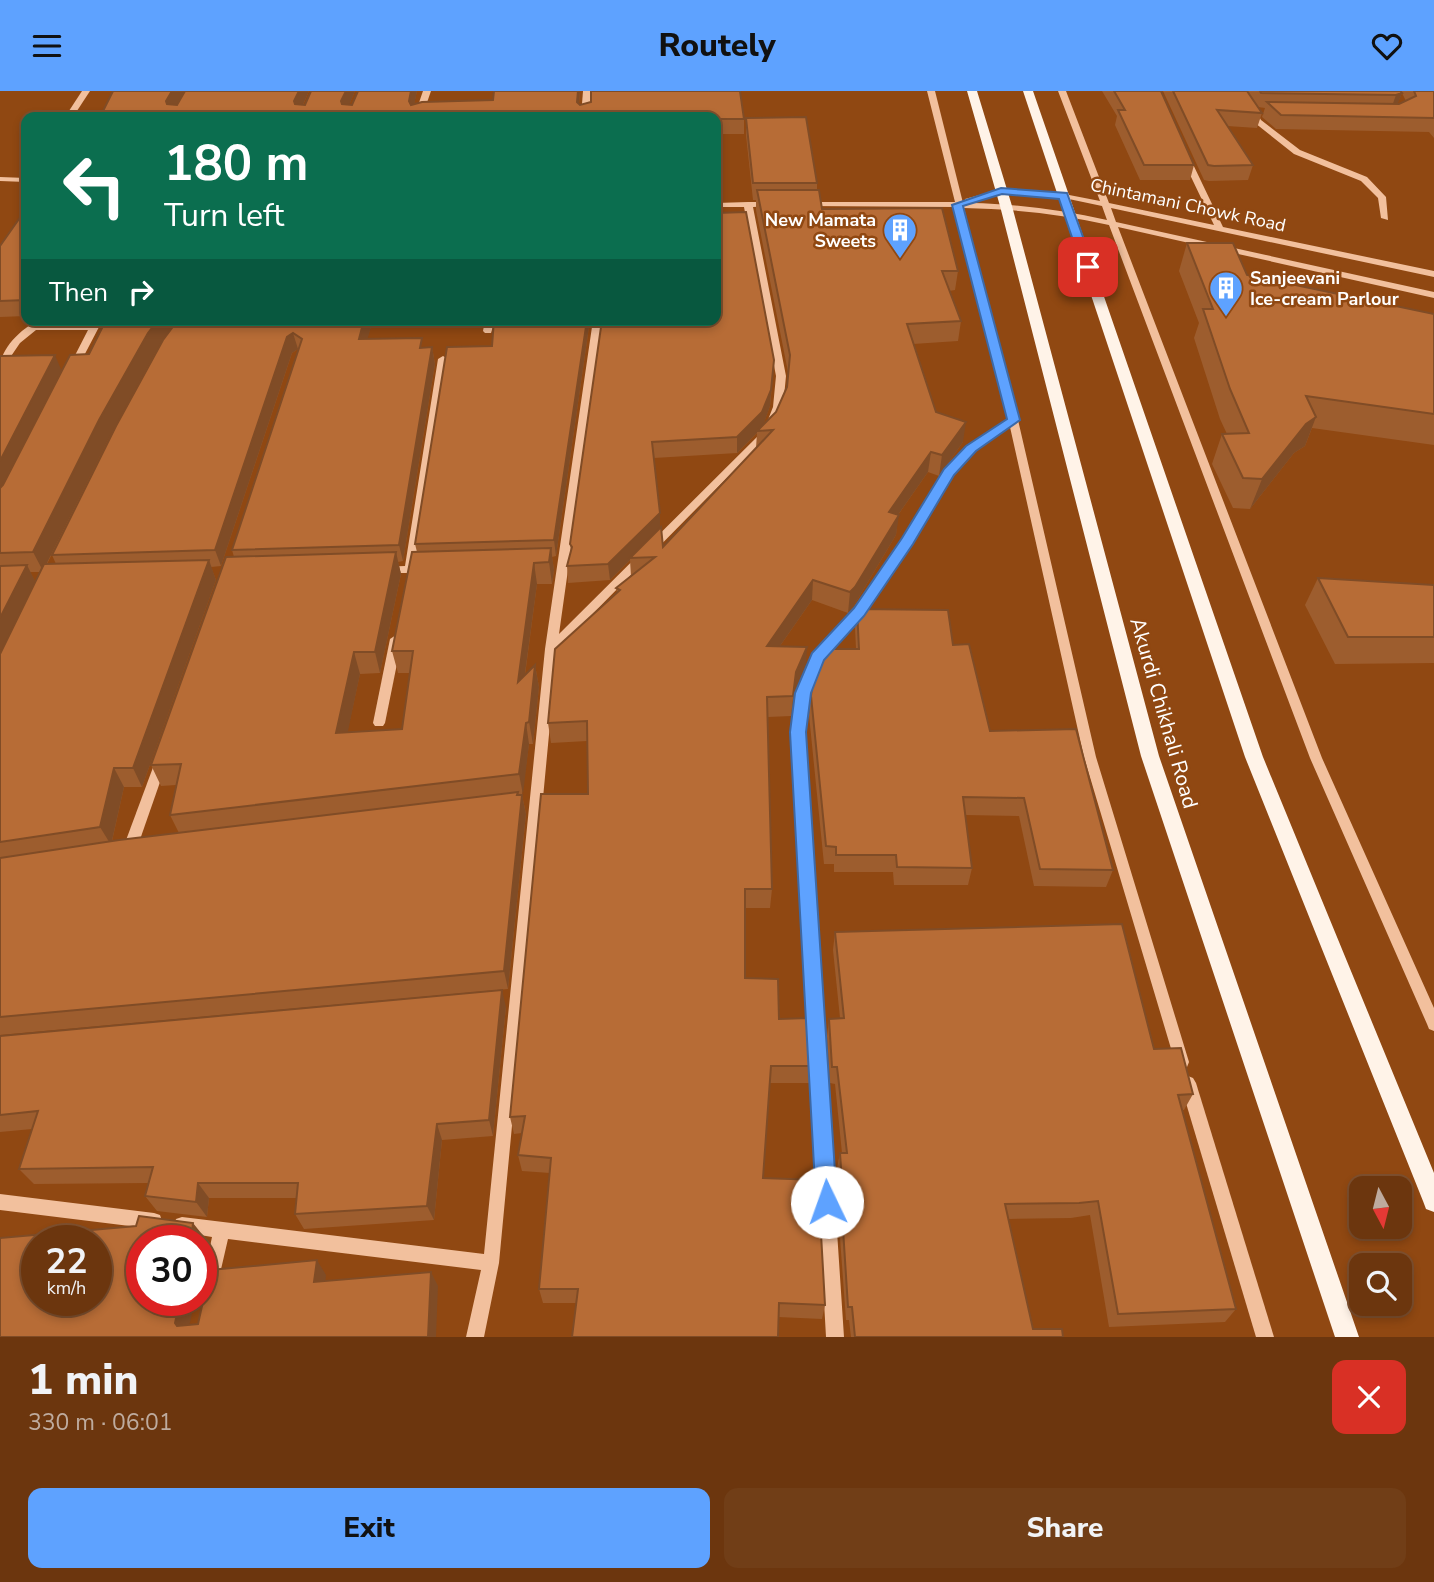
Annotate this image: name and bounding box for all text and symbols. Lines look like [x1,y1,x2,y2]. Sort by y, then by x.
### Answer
text: Routely [658,24,776,67]
icon: menu [28,27,66,65]
icon: heart [1368,27,1406,65]
text: 180 m [164,130,308,197]
icon: left [49,140,140,231]
street label: Chintamani Chowk Road [1088,173,1288,237]
text: Turn left [164,194,284,237]
place label: New Mamata Sweets [765,208,876,253]
building icon: New Mamata Sweets [881,211,919,260]
pin [1058,237,1118,297]
icon: arrive [1069,248,1107,286]
place label: Sanjeevani Ice-cream Parlour [1250,266,1399,311]
building icon: Sanjeevani Ice-cream Parlour [1207,269,1245,318]
icon: right [122,273,160,311]
text: Then [49,275,108,310]
street label: Akurdi Chikhali Road [1123,614,1205,812]
position arrow [790,1165,864,1239]
north arrow [1349,1176,1412,1239]
map controls [1349,1176,1412,1316]
speed limit sign: 30 [126,1225,217,1316]
text: 22 [45,1238,88,1285]
button: search [1349,1253,1412,1316]
text: km/h [47,1276,86,1300]
text: 1 min [28,1352,138,1409]
button: close [1332,1360,1406,1434]
text: 330 m · 06:01 [28,1407,173,1438]
button: Exit [28,1488,710,1568]
button: Share [724,1488,1406,1568]

